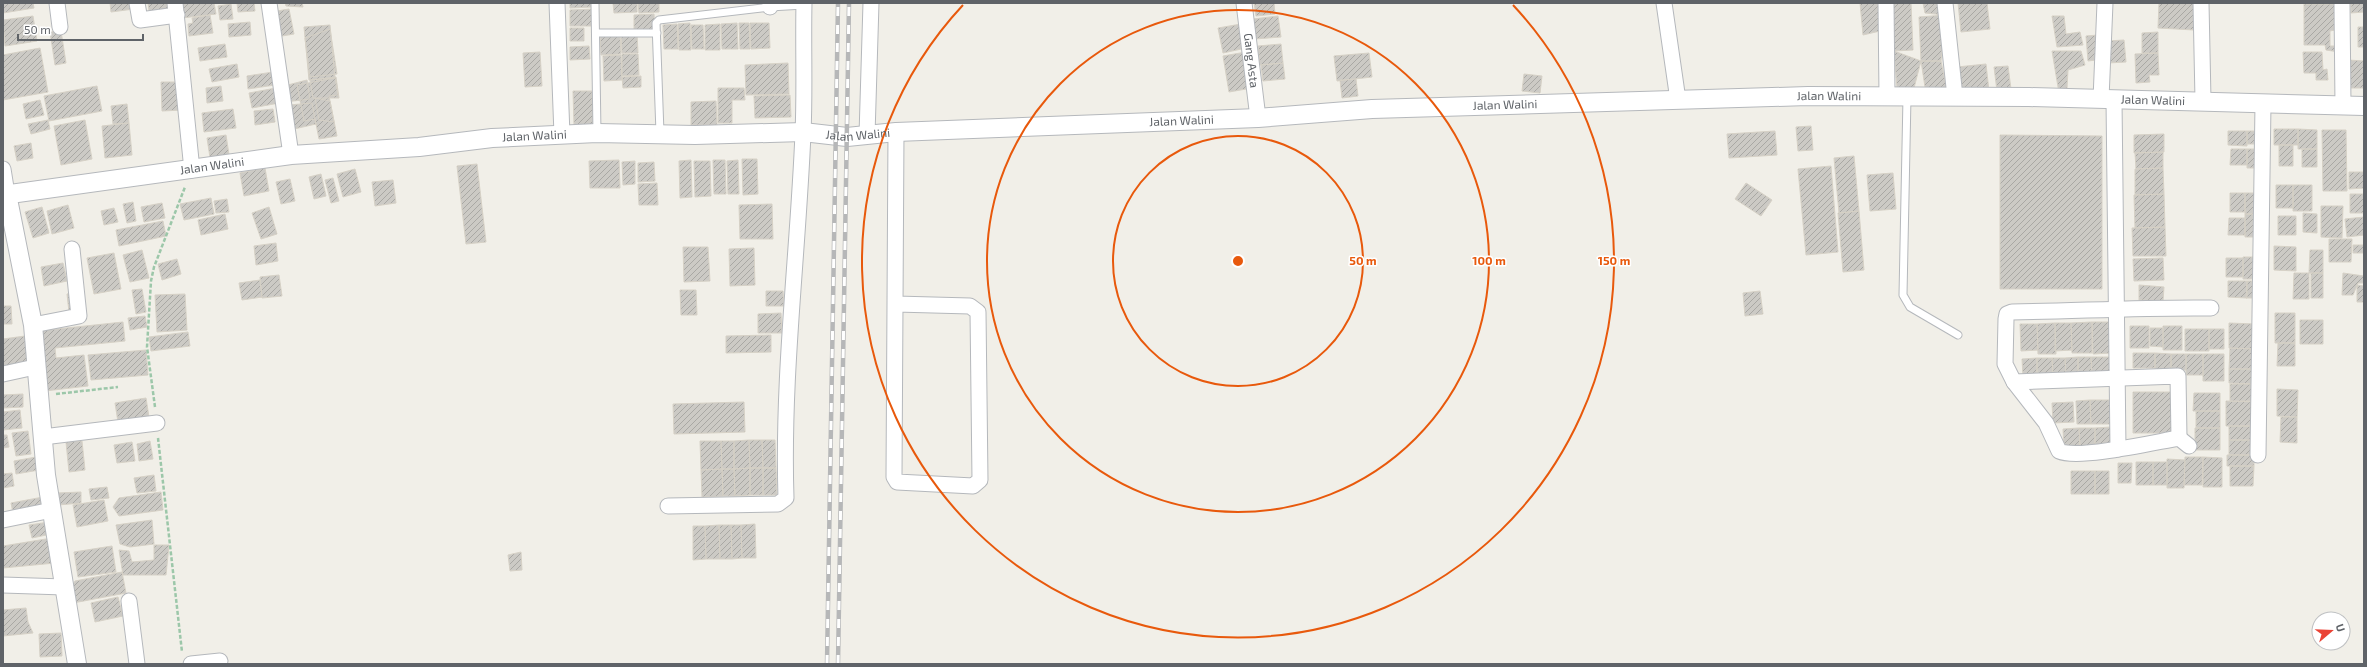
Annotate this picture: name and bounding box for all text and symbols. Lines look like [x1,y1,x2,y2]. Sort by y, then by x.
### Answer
scale bar [18,16,143,42]
text: 50 m [24,22,51,36]
street label: Gang Asta [1242,32,1262,89]
street label: Jalan Walini [1796,88,1861,102]
street label: Jalan Walini [2120,91,2185,107]
street label: Jalan Walini [1472,96,1538,112]
street label: Jalan Walini [1149,112,1214,128]
street label: Jalan Walini [825,125,891,143]
street label: Jalan Walini [502,126,567,144]
street label: Jalan Walini [179,154,245,176]
text: 50 m [1349,253,1377,267]
text: 100 m [1472,253,1506,267]
text: 150 m [1598,253,1630,267]
centre of rings [1231,254,1245,268]
north arrow [2311,611,2351,651]
text: U [2334,622,2348,633]

